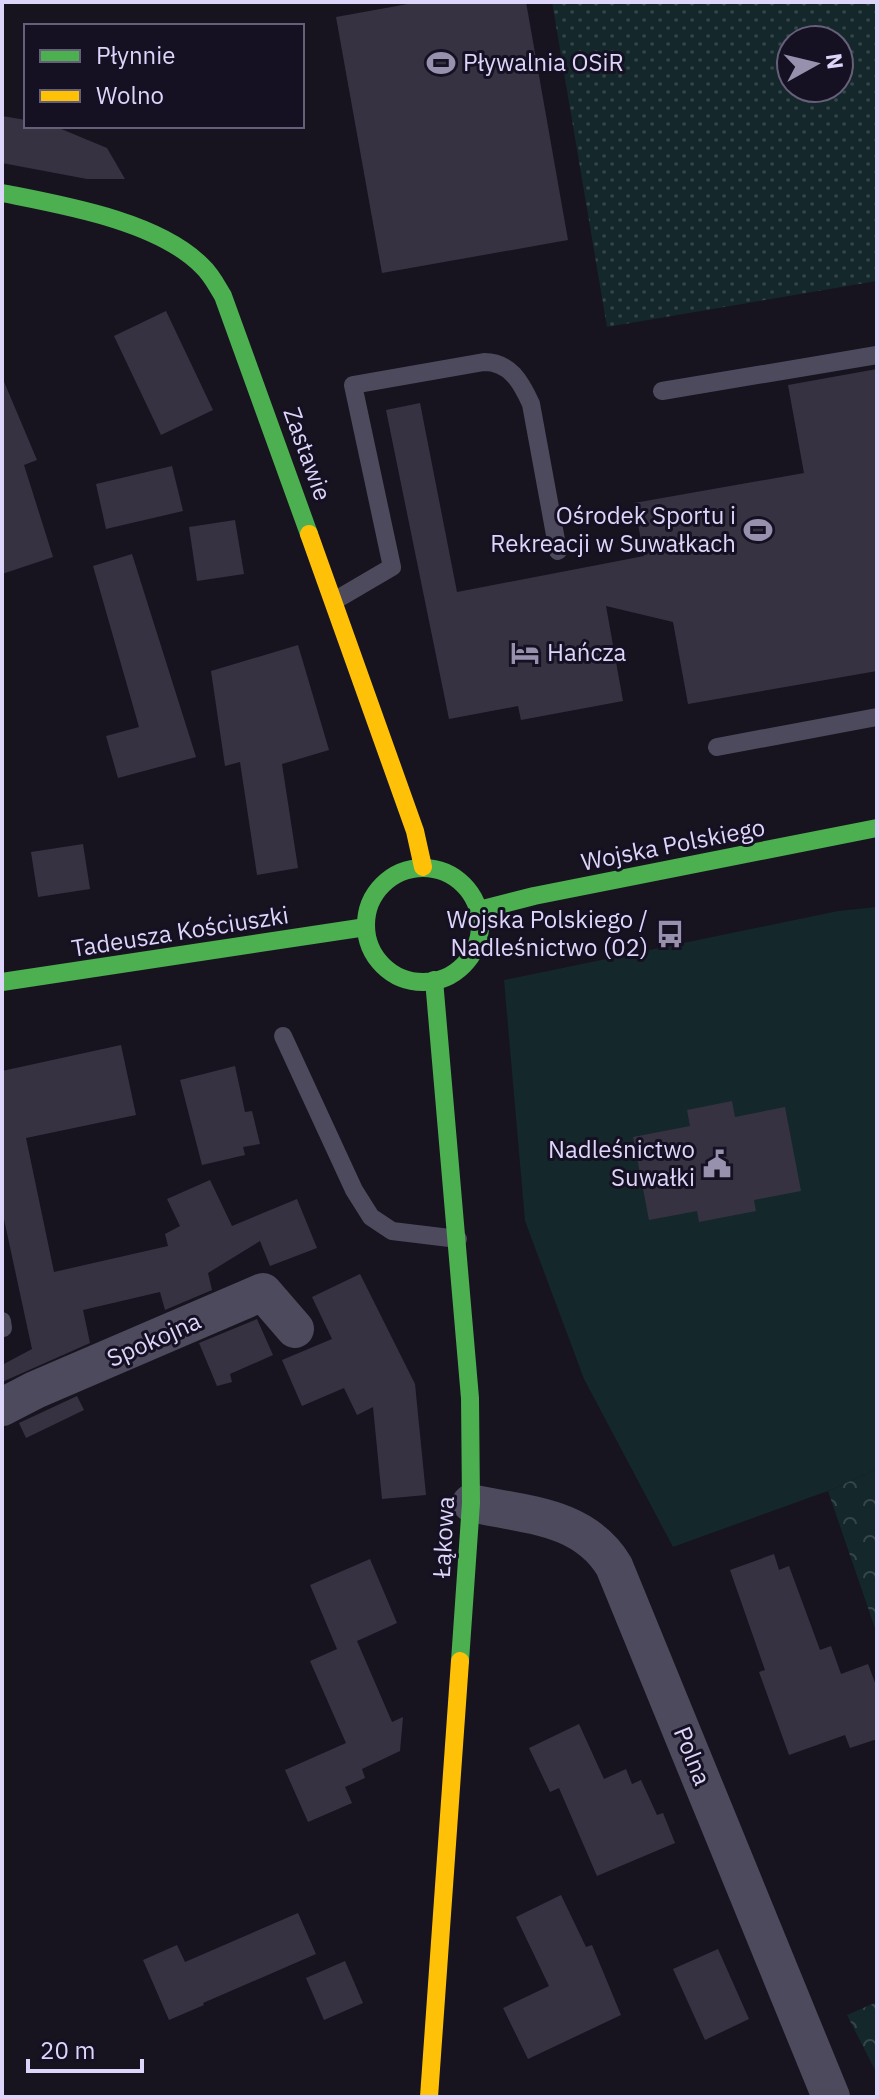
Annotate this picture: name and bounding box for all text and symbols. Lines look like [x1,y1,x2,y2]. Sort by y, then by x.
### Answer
legend [24,24,304,128]
north arrow [775,24,855,104]
text: Płynnie [96,39,175,71]
place label: Pływalnia OSiR [463,46,624,78]
sports icon: Pływalnia OSiR [426,48,456,78]
text: N [820,51,851,71]
text: Wolno [96,79,164,111]
street label: Zastawie [276,403,340,505]
place label: Ośrodek Sportu i Rekreacji w Suwałkach [490,499,736,559]
sports icon: Ośrodek Sportu i Rekreacji w Suwałkach [743,515,773,545]
place label: Hańcza [547,636,627,668]
hotel icon: Hańcza [510,638,540,668]
street label: Wojska Polskiego [578,811,767,878]
street label: Tadeusza Kościuszki [69,898,291,964]
place label: Wojska Polskiego / Nadleśnictwo (02) [446,903,648,963]
bus stop icon: Wojska Polskiego / Nadleśnictwo (02) [655,919,685,949]
place label: Nadleśnictwo Suwałki [548,1133,695,1193]
public building icon: Nadleśnictwo Suwałki [702,1149,732,1179]
street label: Spokojna [102,1304,206,1374]
street label: Łąkowa [425,1495,461,1580]
street label: Polna [667,1722,719,1790]
scale bar [28,2023,142,2073]
text: 20 m [40,2034,95,2066]

